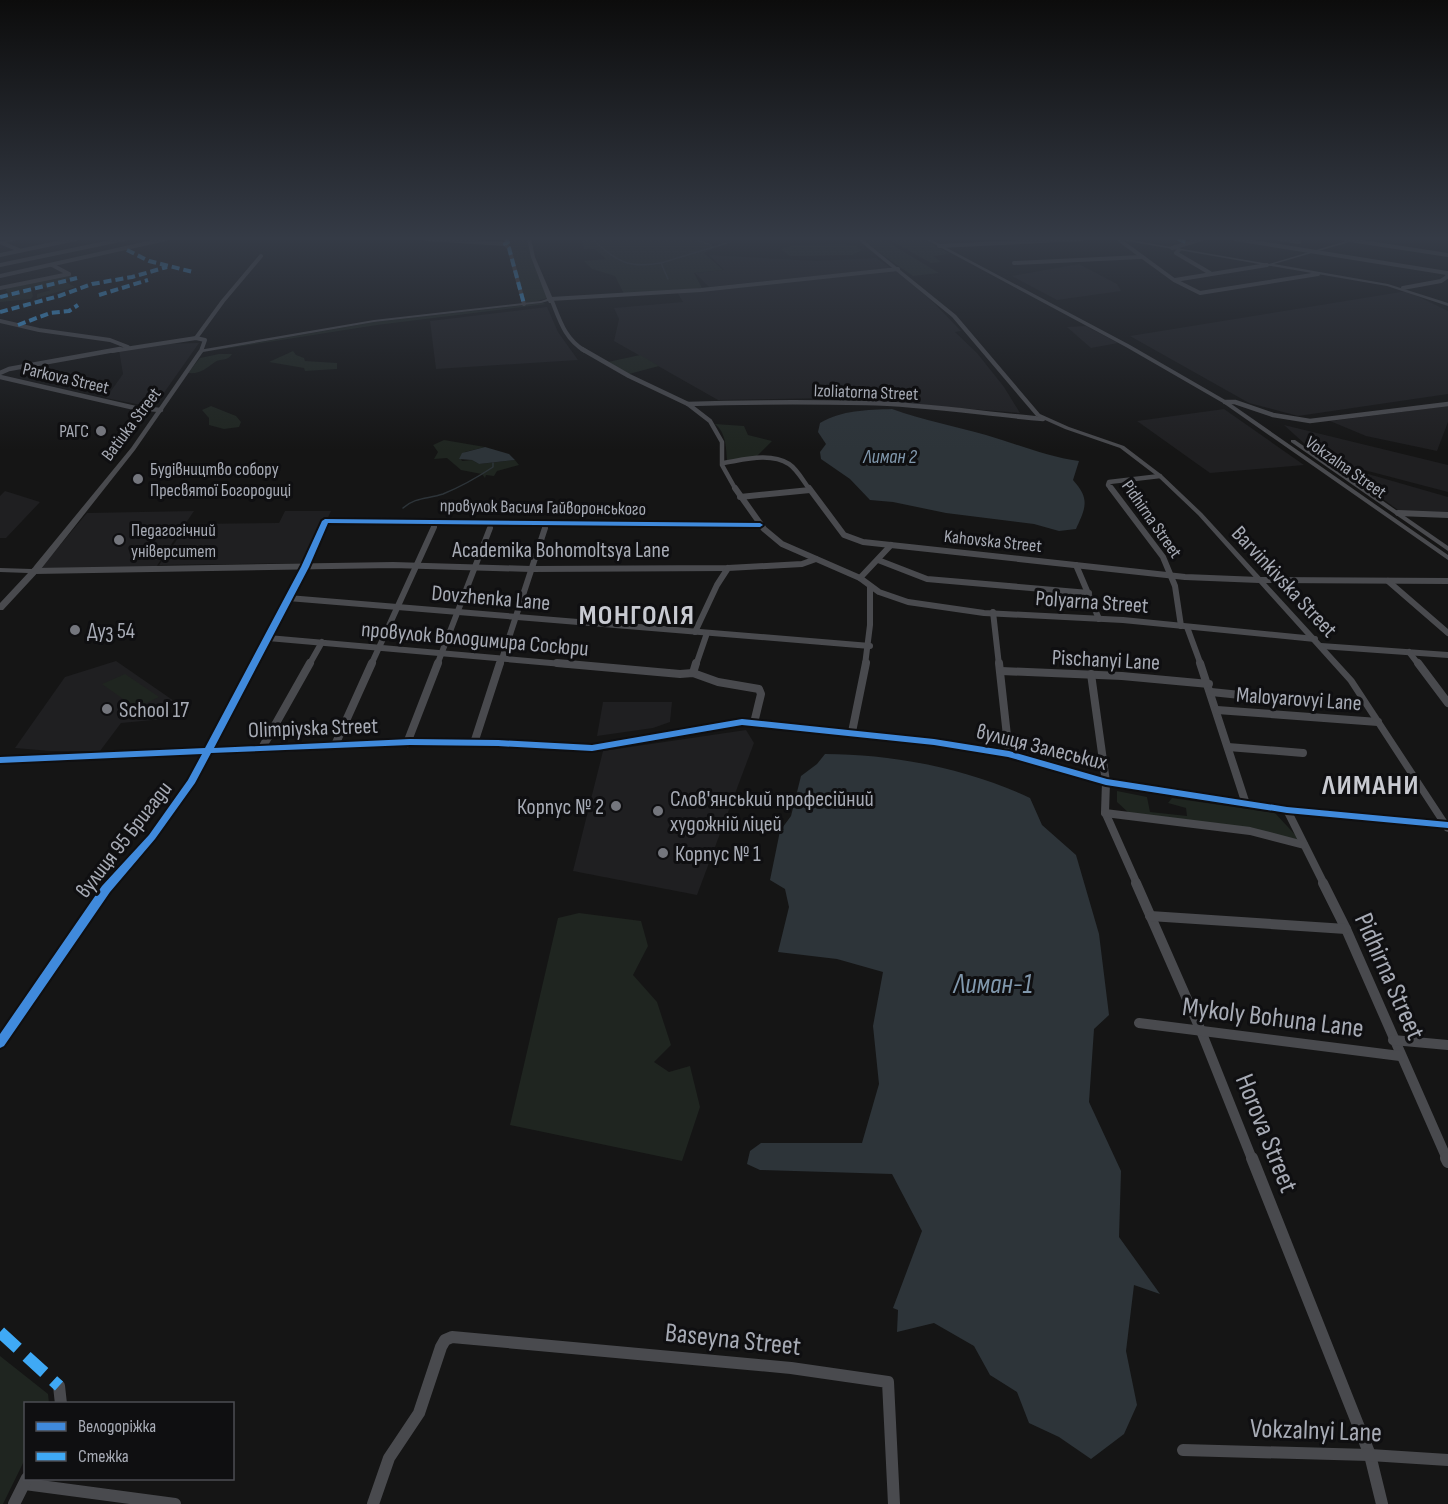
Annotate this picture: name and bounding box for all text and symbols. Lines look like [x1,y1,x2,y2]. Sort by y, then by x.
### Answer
street label: Parkova Street [21,358,112,399]
street label: Izoliatorna Street [813,380,919,405]
street label: Batiuka Street [97,383,166,465]
place label: РАГС [59,421,89,442]
marker: РАГС [94,424,108,438]
street label: Vokzalna Street [1301,432,1391,503]
water label: Лиман 2 [862,445,918,469]
place label: Будівництво собору Пресвятої Богородиці [150,459,291,501]
marker: Будівництво собору Пресвятої Богородиці [131,472,145,486]
street label: Pidhirna Street [1117,476,1186,563]
street label: провулок Василя Гайворонського [440,495,646,520]
place label: Педагогічний університет [131,520,216,562]
street label: Barvinkivska Street [1225,521,1343,644]
street label: Kahovska Street [943,526,1043,557]
marker: Педагогічний університет [112,533,126,547]
street label: Academika Bohomoltsya Lane [451,537,670,564]
street label: Dovzhenka Lane [430,580,551,617]
street label: Polyarna Street [1034,585,1150,620]
district label: МОНГОЛІЯ [579,599,695,632]
street label: провулок Володимира Сосюри [360,616,590,663]
place label: Дуз 54 [87,618,135,645]
marker: Дуз 54 [68,623,82,637]
street label: Pischanyi Lane [1051,644,1161,677]
street label: Maloyarovyi Lane [1235,682,1362,717]
place label: School 17 [119,697,189,724]
marker: School 17 [100,702,114,716]
street label: Olimpiyska Street [248,713,379,744]
street label: вулиця Залеських [973,718,1111,777]
district label: ЛИМАНИ [1321,769,1420,802]
street label: вулиця 95 Бригади [70,776,178,904]
place label: Слов'янський професійний художній ліцей [670,786,874,838]
place label: Корпус № 2 [517,794,604,821]
marker: Корпус № 2 [609,799,623,813]
marker: Слов'янський професійний художній ліцей [651,804,665,818]
place label: Корпус № 1 [675,841,761,868]
marker: Корпус № 1 [656,846,670,860]
street label: Pidhirna Street [1347,908,1431,1045]
water label: Лиман-1 [953,968,1032,1001]
street label: Mykoly Bohuna Lane [1180,991,1365,1045]
street label: Horova Street [1228,1069,1304,1197]
street label: Baseyna Street [663,1317,802,1363]
legend [24,1402,234,1480]
street label: Vokzalnyi Lane [1249,1413,1382,1449]
text: Велодоріжка [78,1416,156,1437]
text: Стежка [78,1446,129,1467]

